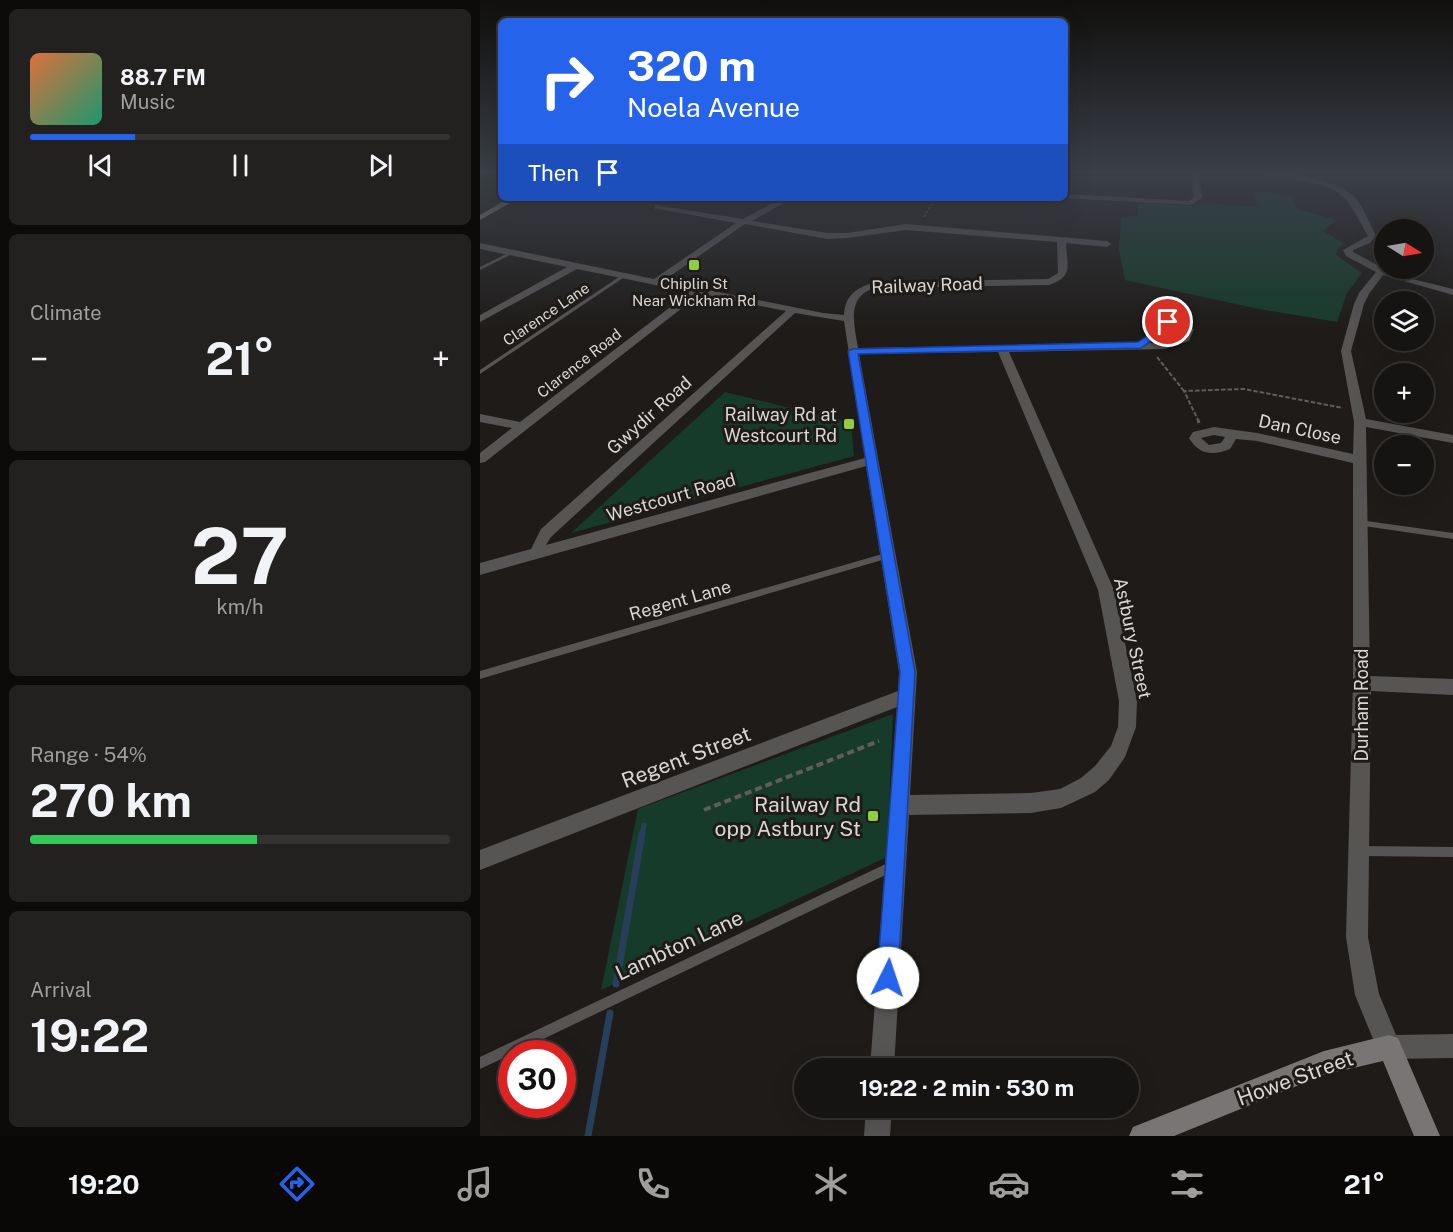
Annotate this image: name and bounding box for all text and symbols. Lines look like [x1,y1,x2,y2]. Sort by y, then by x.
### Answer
text: 320 m [627,41,756,90]
icon: right [528,42,606,120]
text: 88.7 FM [120,64,206,90]
text: Music [120,90,175,114]
text: Noela Avenue [627,91,800,123]
icon: previous [84,149,117,182]
icon: pause [224,149,257,182]
icon: next [364,149,397,182]
icon: arrive [591,156,624,189]
text: Then [528,160,579,186]
north arrow [1374,219,1434,279]
map controls [1374,219,1434,495]
marker: Chiplin St Near Wickham Rd [687,258,701,272]
street label: Railway Road [871,273,983,297]
place label: Chiplin St Near Wickham Rd [632,275,756,309]
street label: Clarence Lane [500,279,592,349]
button: layers [1374,291,1434,351]
pin [1142,296,1193,347]
text: Climate [30,301,102,325]
icon: arrive [1151,305,1184,338]
street label: Clarence Road [534,325,624,401]
text: 21° [205,332,275,385]
text: − [30,340,48,378]
text: + [432,340,450,378]
button: + [1374,363,1434,423]
street label: Gwydir Road [602,372,696,458]
place label: Railway Rd at Westcourt Rd [724,404,837,446]
street label: Dan Close [1257,410,1343,448]
marker: Railway Rd at Westcourt Rd [842,417,856,431]
button: − [1374,435,1434,495]
street label: Westcourt Road [604,469,738,525]
text: 27 [191,510,289,602]
street label: Regent Lane [627,575,733,625]
street label: Astbury Street [1110,575,1156,701]
text: km/h [216,595,264,619]
street label: Durham Road [1351,649,1372,761]
street label: Regent Street [618,721,754,793]
text: Range · 54% [30,743,147,767]
text: 270 km [30,774,192,827]
place label: Railway Rd opp Astbury St [715,792,861,841]
marker: Railway Rd opp Astbury St [866,809,880,823]
street label: Lambton Lane [611,905,747,985]
position arrow [856,946,920,1010]
text: Arrival [30,978,92,1002]
text: 19:22 [30,1009,149,1062]
speed limit sign: 30 [498,1040,576,1118]
street label: Howe Street [1233,1045,1357,1111]
text: 19:22 · 2 min · 530 m [859,1075,1074,1101]
icon: directions [276,1163,318,1205]
icon: music [454,1163,496,1205]
icon: phone [632,1163,674,1205]
icon: climate [810,1163,852,1205]
icon: car [988,1163,1030,1205]
icon: filters [1166,1163,1208,1205]
text: 19:20 [68,1168,140,1200]
text: 21° [1343,1168,1385,1200]

